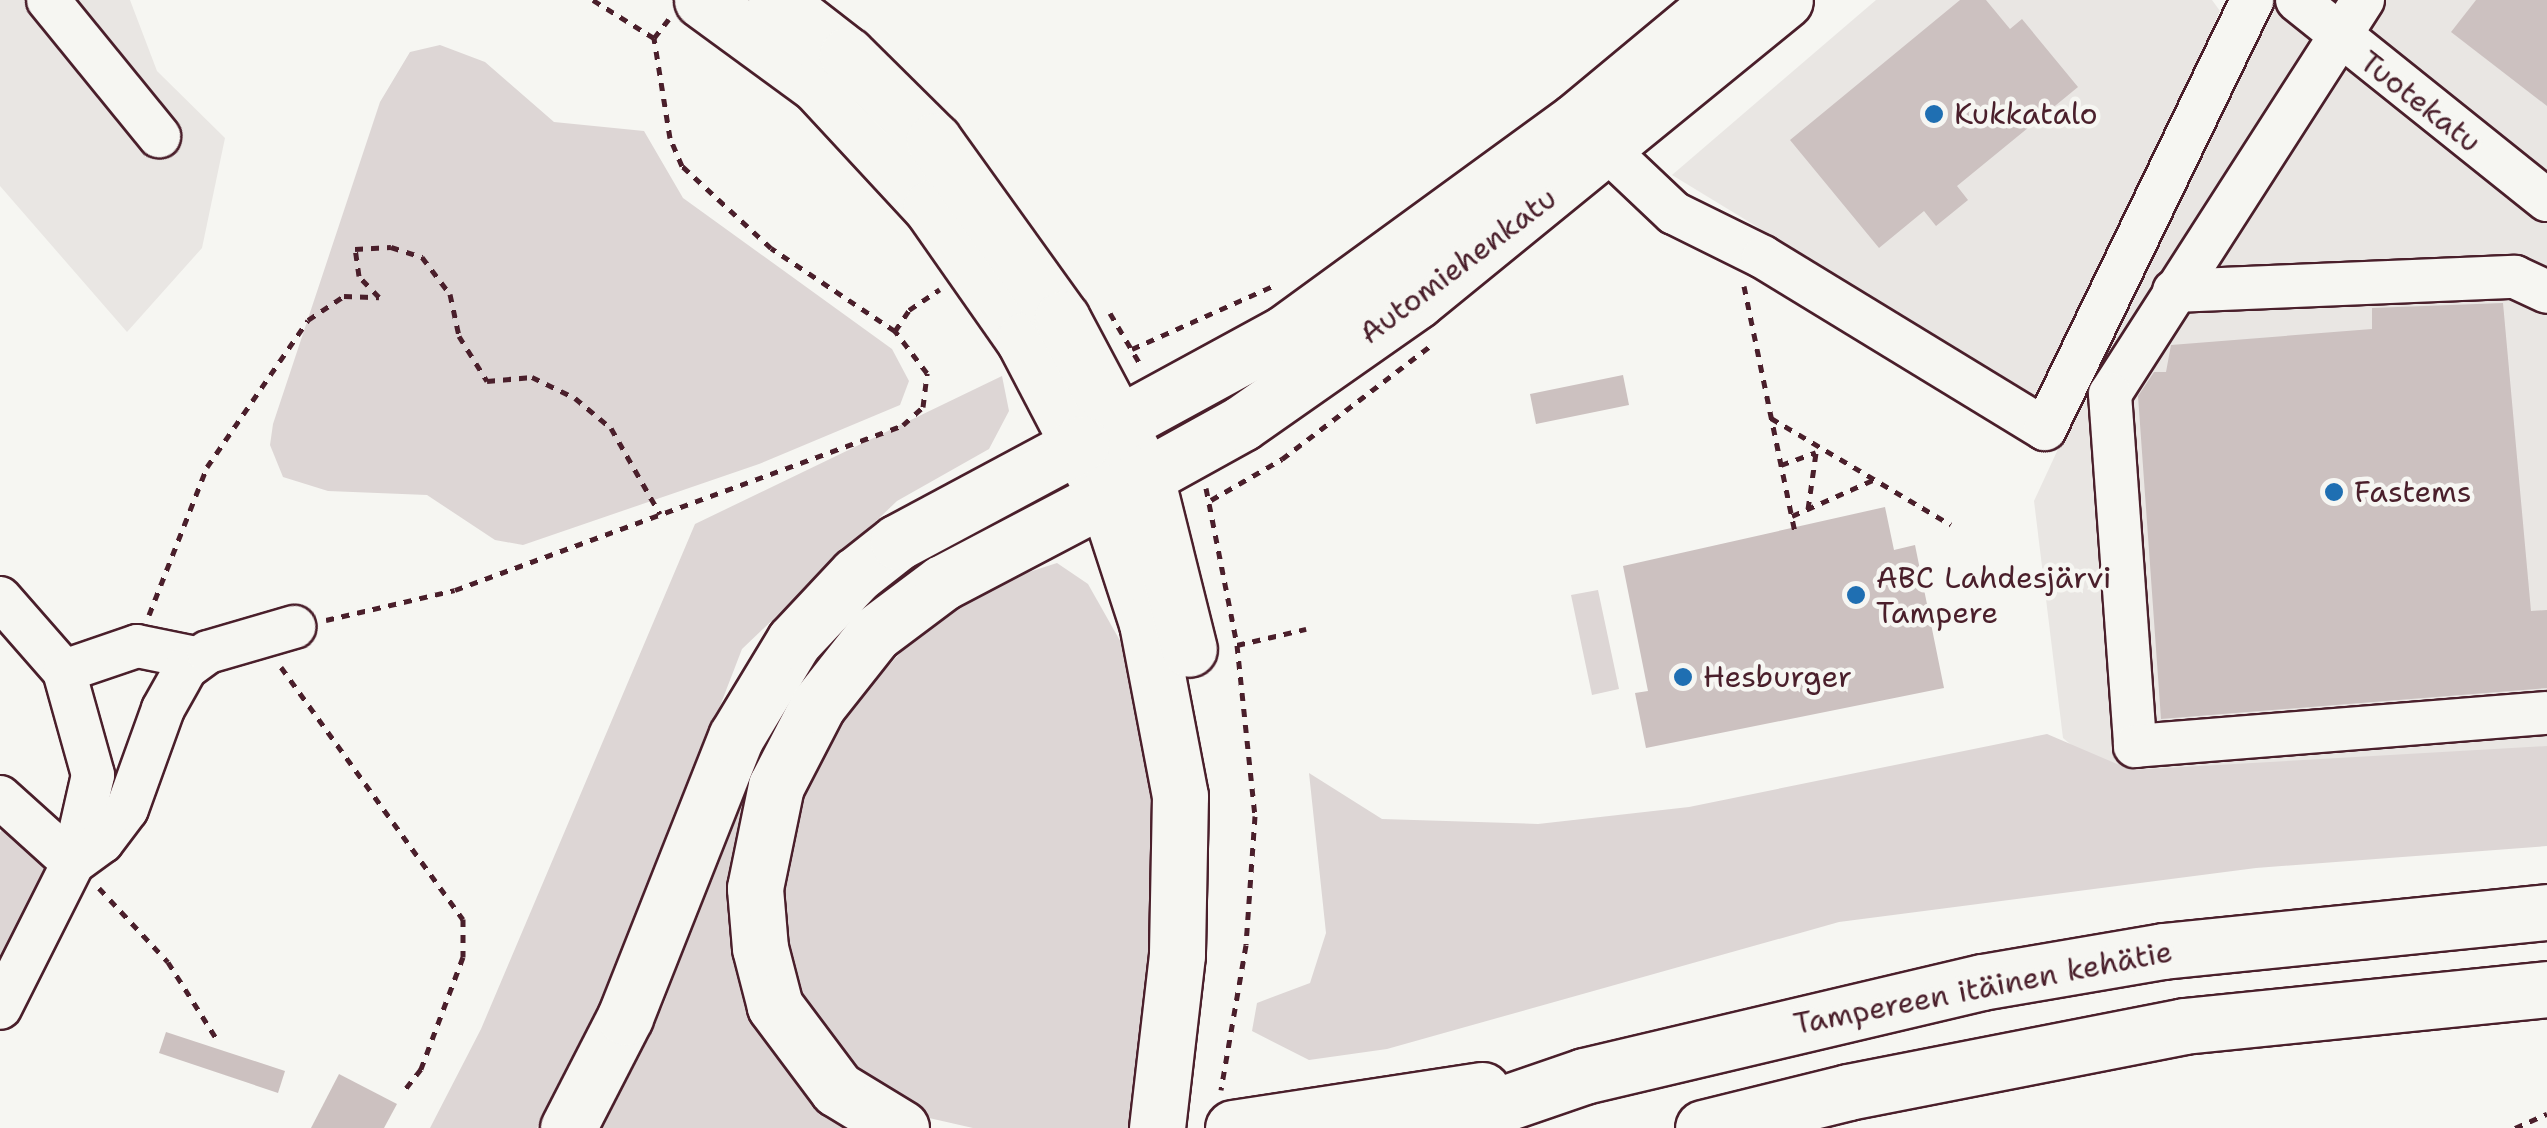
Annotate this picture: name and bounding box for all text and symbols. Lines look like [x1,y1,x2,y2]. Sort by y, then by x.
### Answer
street label: Tuotekatu [2352,44,2488,160]
place label: Kukkatalo [1954,96,2098,132]
marker: Kukkatalo [1923,103,1945,125]
street label: Automiehenkatu [1352,180,1564,352]
place label: Fastems [2354,474,2472,510]
marker: Fastems [2323,481,2345,503]
place label: ABC Lahdesjärvi Tampere [1876,560,2112,630]
marker: ABC Lahdesjärvi Tampere [1845,584,1867,606]
place label: Hesburger [1703,659,1852,695]
marker: Hesburger [1672,666,1694,688]
street label: Tampereen itäinen kehätie [1791,934,2175,1042]

